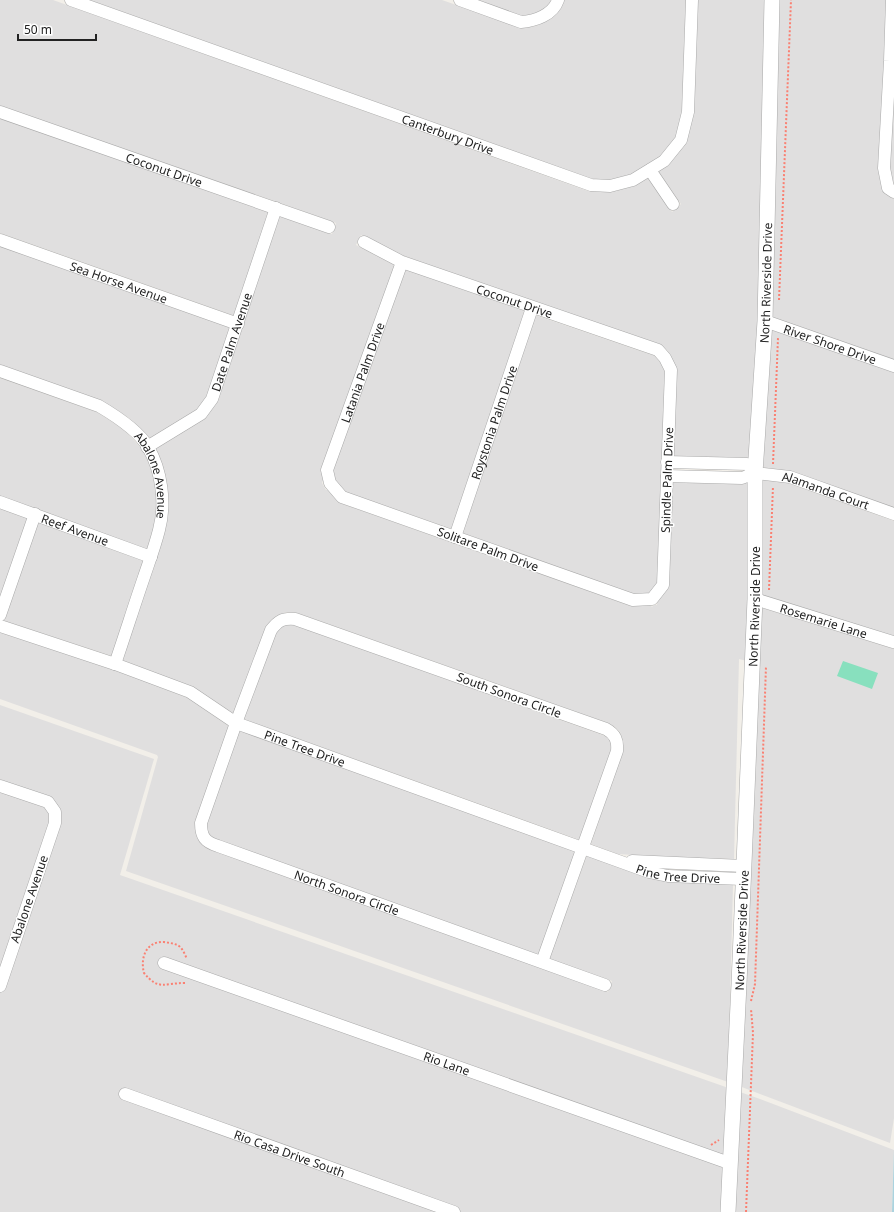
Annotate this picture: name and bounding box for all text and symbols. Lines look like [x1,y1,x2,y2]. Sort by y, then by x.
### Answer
scale bar [18,16,96,42]
text: 50 m [24,21,52,38]
street label: Canterbury Drive [400,110,496,158]
street label: Coconut Drive [124,148,205,191]
street label: North Riverside Drive [755,222,776,344]
street label: Sea Horse Avenue [68,257,170,307]
street label: Coconut Drive [474,280,555,322]
street label: Date Palm Avenue [207,290,256,394]
street label: Latania Palm Drive [336,319,388,425]
street label: River Shore Drive [781,320,879,368]
street label: Roystonia Palm Drive [466,363,521,482]
street label: Spindle Palm Drive [657,427,677,533]
street label: Abalone Avenue [131,428,171,520]
street label: Alamanda Court [781,468,872,513]
street label: Reef Avenue [39,509,111,550]
street label: Solitare Palm Drive [435,523,541,575]
street label: North Riverside Drive [744,546,764,667]
street label: Rosemarie Lane [778,599,870,642]
street label: South Sonora Circle [454,668,564,722]
street label: Pine Tree Drive [262,725,348,770]
street label: Abalone Avenue [6,853,52,945]
street label: Pine Tree Drive [634,860,721,887]
street label: North Sonora Circle [292,866,402,919]
street label: North Riverside Drive [730,870,752,991]
street label: Rio Lane [421,1047,473,1079]
street label: Rio Casa Drive South [232,1125,348,1181]

